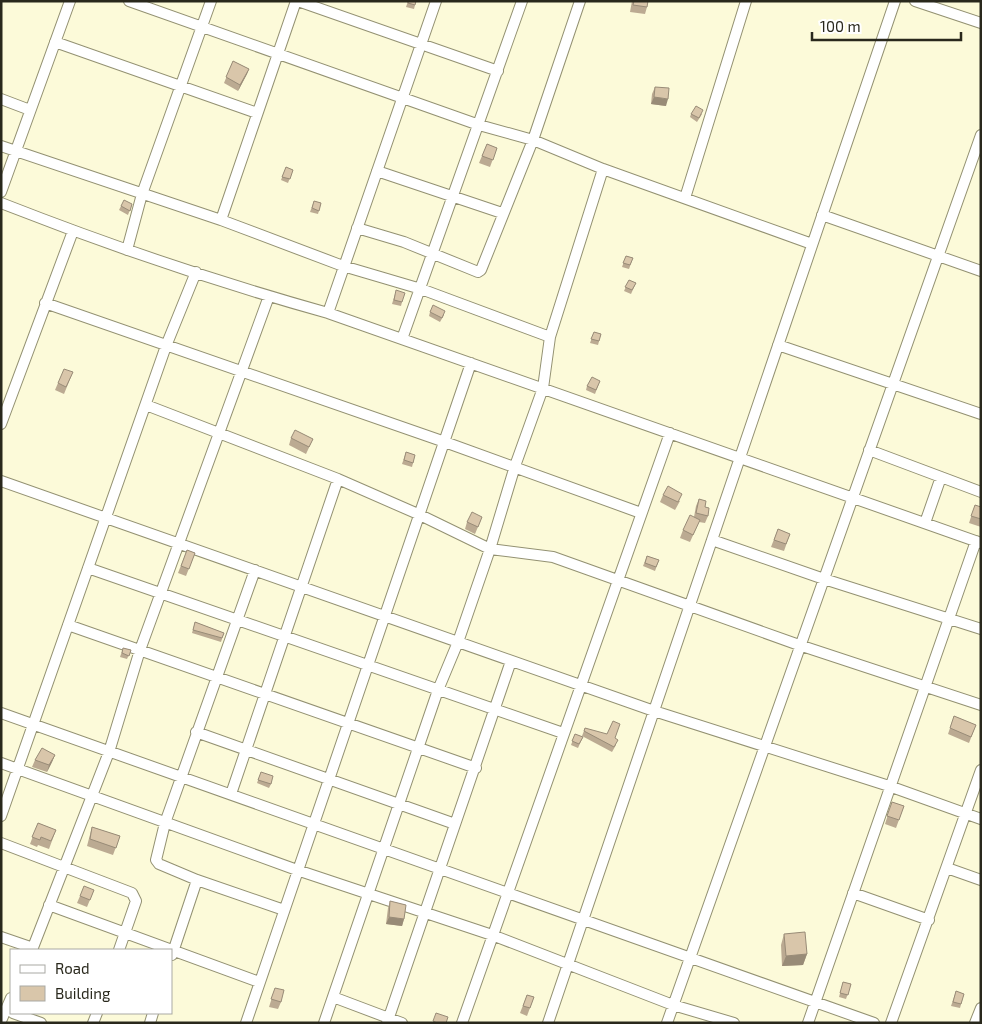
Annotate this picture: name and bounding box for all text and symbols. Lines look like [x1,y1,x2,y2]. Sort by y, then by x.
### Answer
scale bar [812,10,961,42]
text: 100 m [820,17,861,35]
legend [10,949,172,1014]
text: Road [55,959,90,977]
text: Building [55,984,111,1002]

